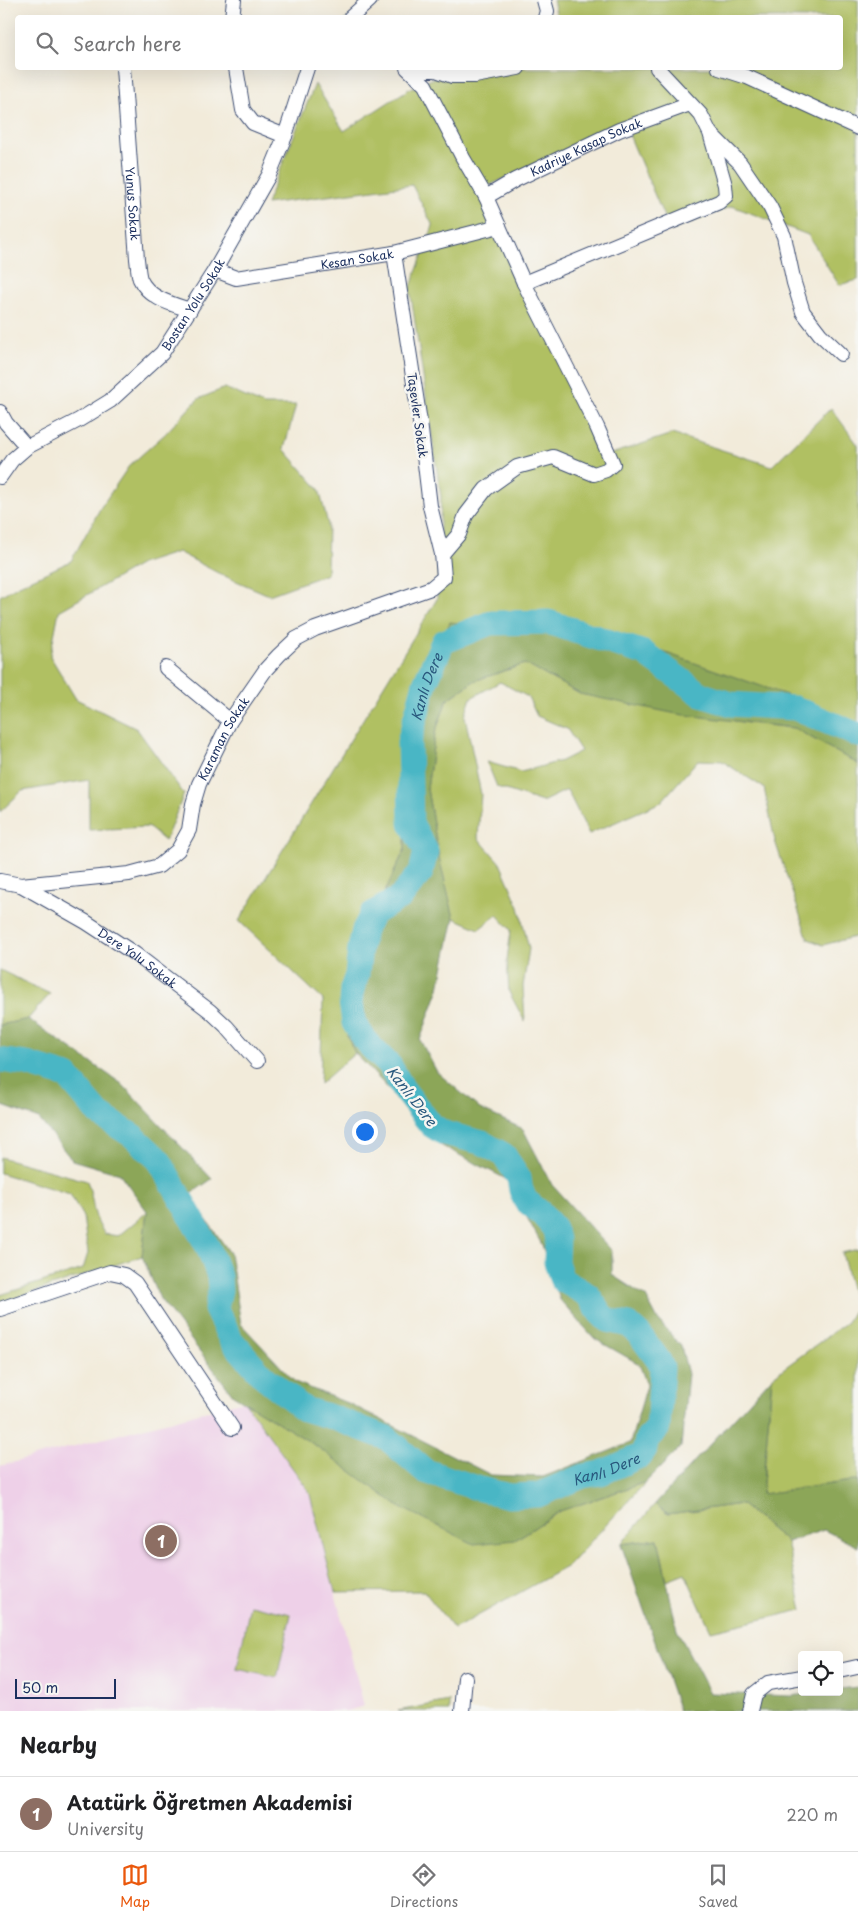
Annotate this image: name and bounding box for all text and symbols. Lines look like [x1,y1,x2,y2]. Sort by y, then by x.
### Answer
search box [15,15,843,70]
icon: search [33,29,61,57]
text: Search here [73,29,182,57]
street label: Kadriye Kasap Sokak [527,113,645,181]
street label: Yunus Sokak [121,166,145,241]
street label: Kesan Sokak [319,244,395,273]
street label: Bostan Yolu Sokak [157,255,229,354]
street label: Taşevler Sokak [403,371,433,459]
water label: Kanlı Dere [405,648,448,723]
street label: Karaman Sokak [193,693,253,784]
street label: Dere Yolu Sokak [94,923,181,992]
water label: Kanlı Dere [382,1062,443,1131]
your location [352,1119,378,1145]
water label: Kanlı Dere [568,1446,644,1490]
pin: 1 [145,1522,177,1560]
map controls [798,1651,843,1696]
button: locate [798,1651,843,1696]
scale bar [15,1676,116,1699]
text: 50 m [22,1677,58,1698]
text: Nearby [20,1728,97,1760]
text: Atatürk Öğretmen Akademisi [67,1788,352,1816]
text: 1 [32,1802,40,1826]
text: 220 m [787,1802,838,1826]
text: University [67,1816,144,1840]
tab: Map [120,1861,150,1912]
tab: Directions [390,1861,458,1912]
tab: Saved [698,1861,738,1912]

